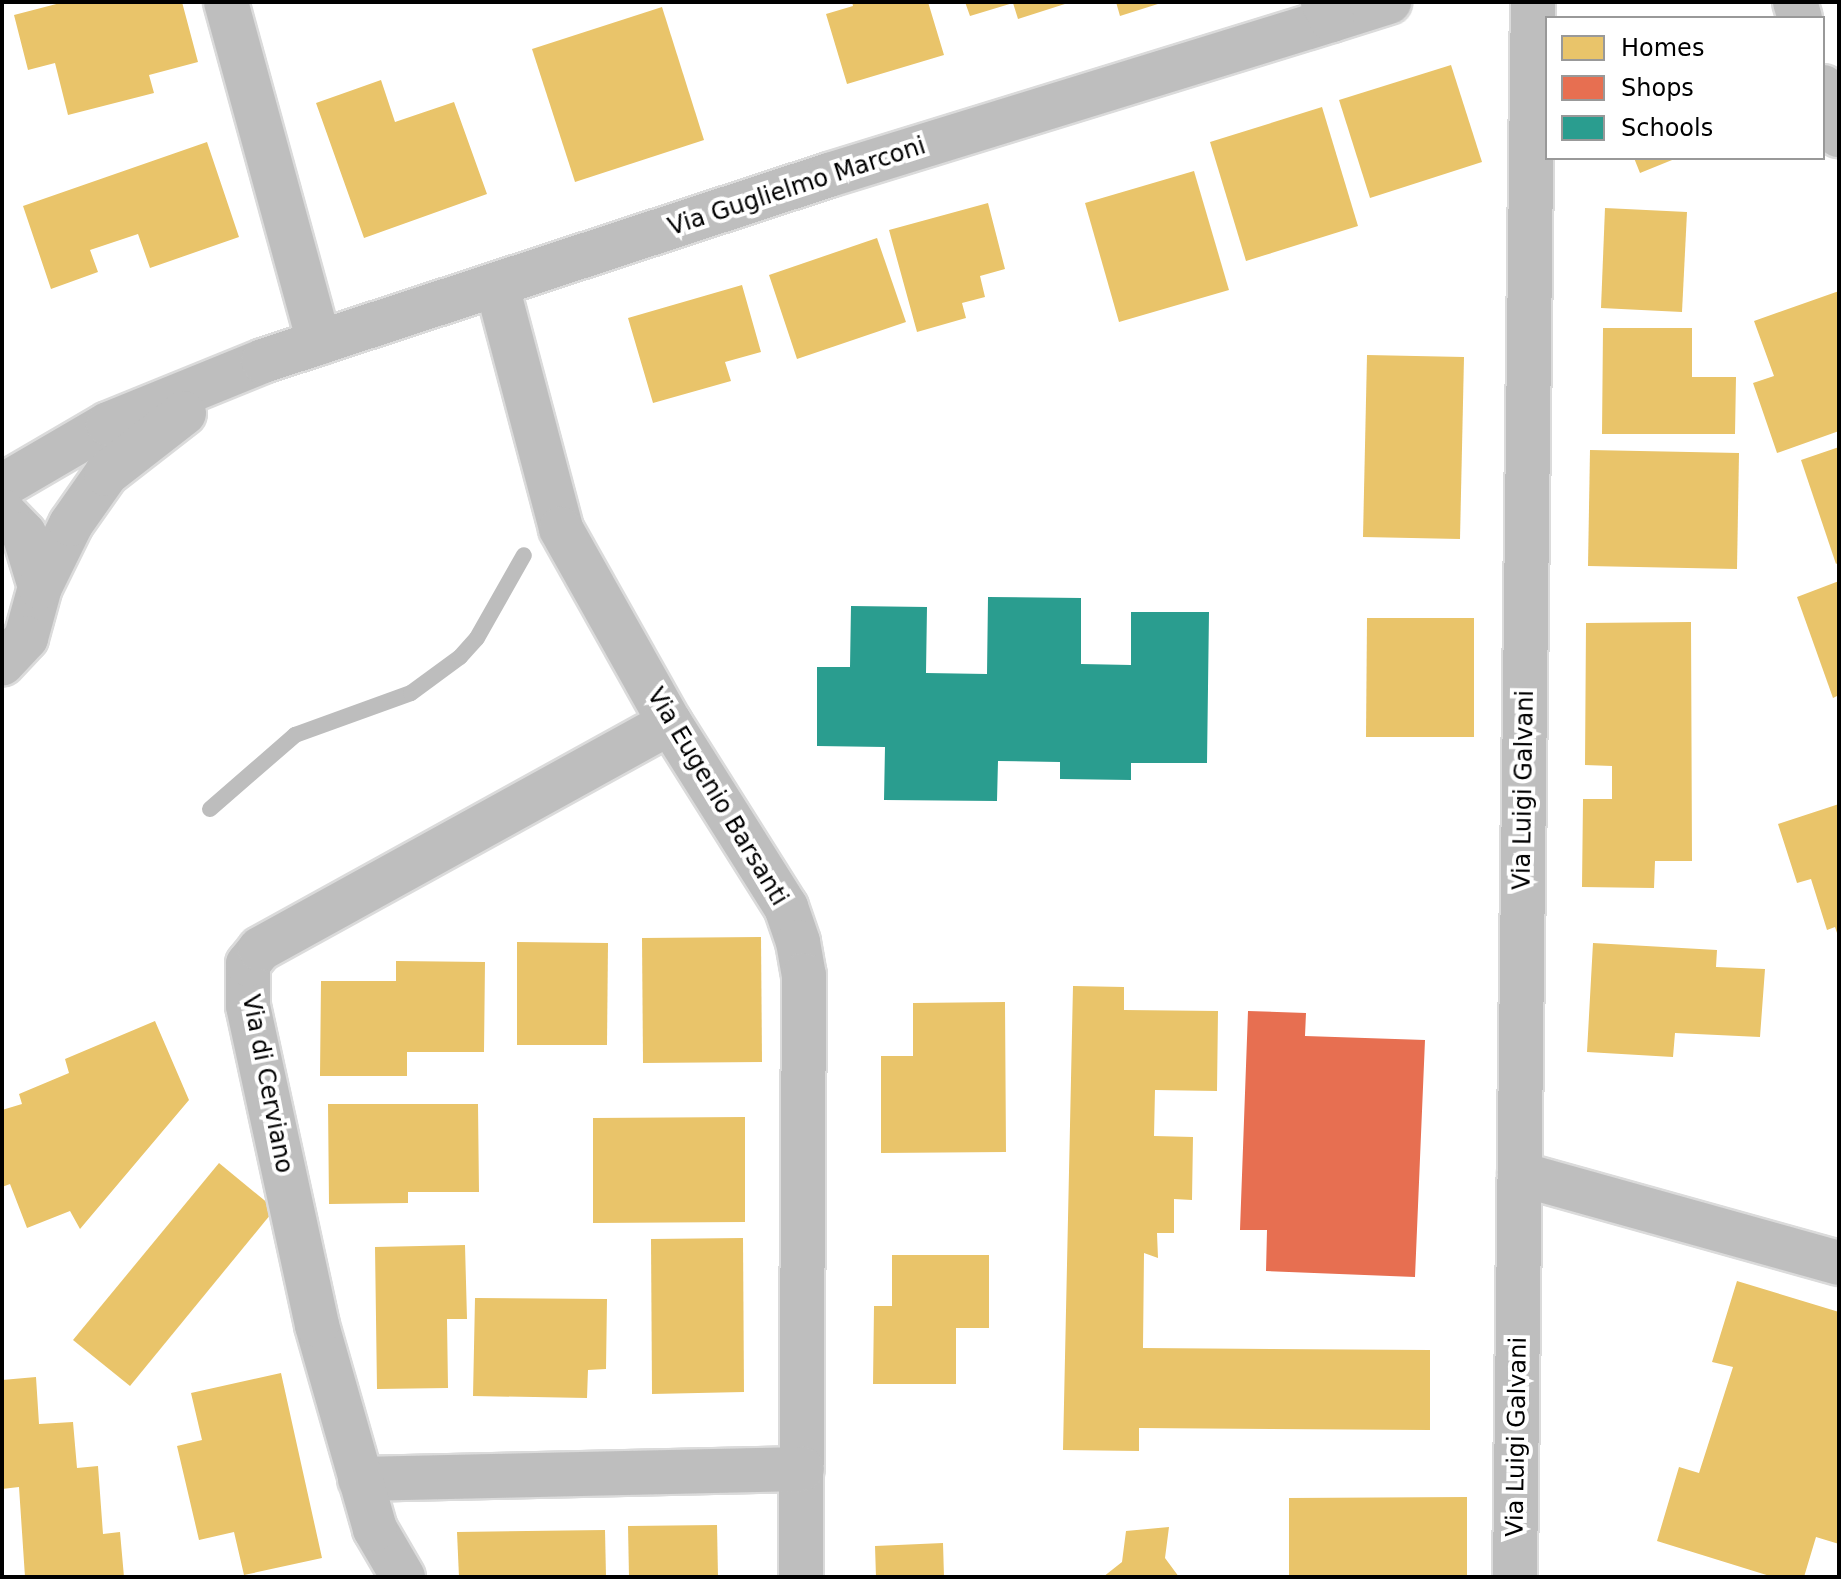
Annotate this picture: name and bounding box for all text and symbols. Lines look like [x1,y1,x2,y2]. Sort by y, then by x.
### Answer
legend [1545,16,1825,160]
text: Homes [1621,34,1704,62]
text: Shops [1621,74,1694,102]
text: Schools [1621,114,1713,142]
street label: Via Guglielmo Marconi [665,132,929,242]
street label: Via Eugenio Barsanti [641,683,793,911]
street label: Via Luigi Galvani [1508,690,1540,890]
street label: Via di Cerviano [236,992,298,1176]
street label: Via Luigi Galvani [1501,1337,1533,1537]

